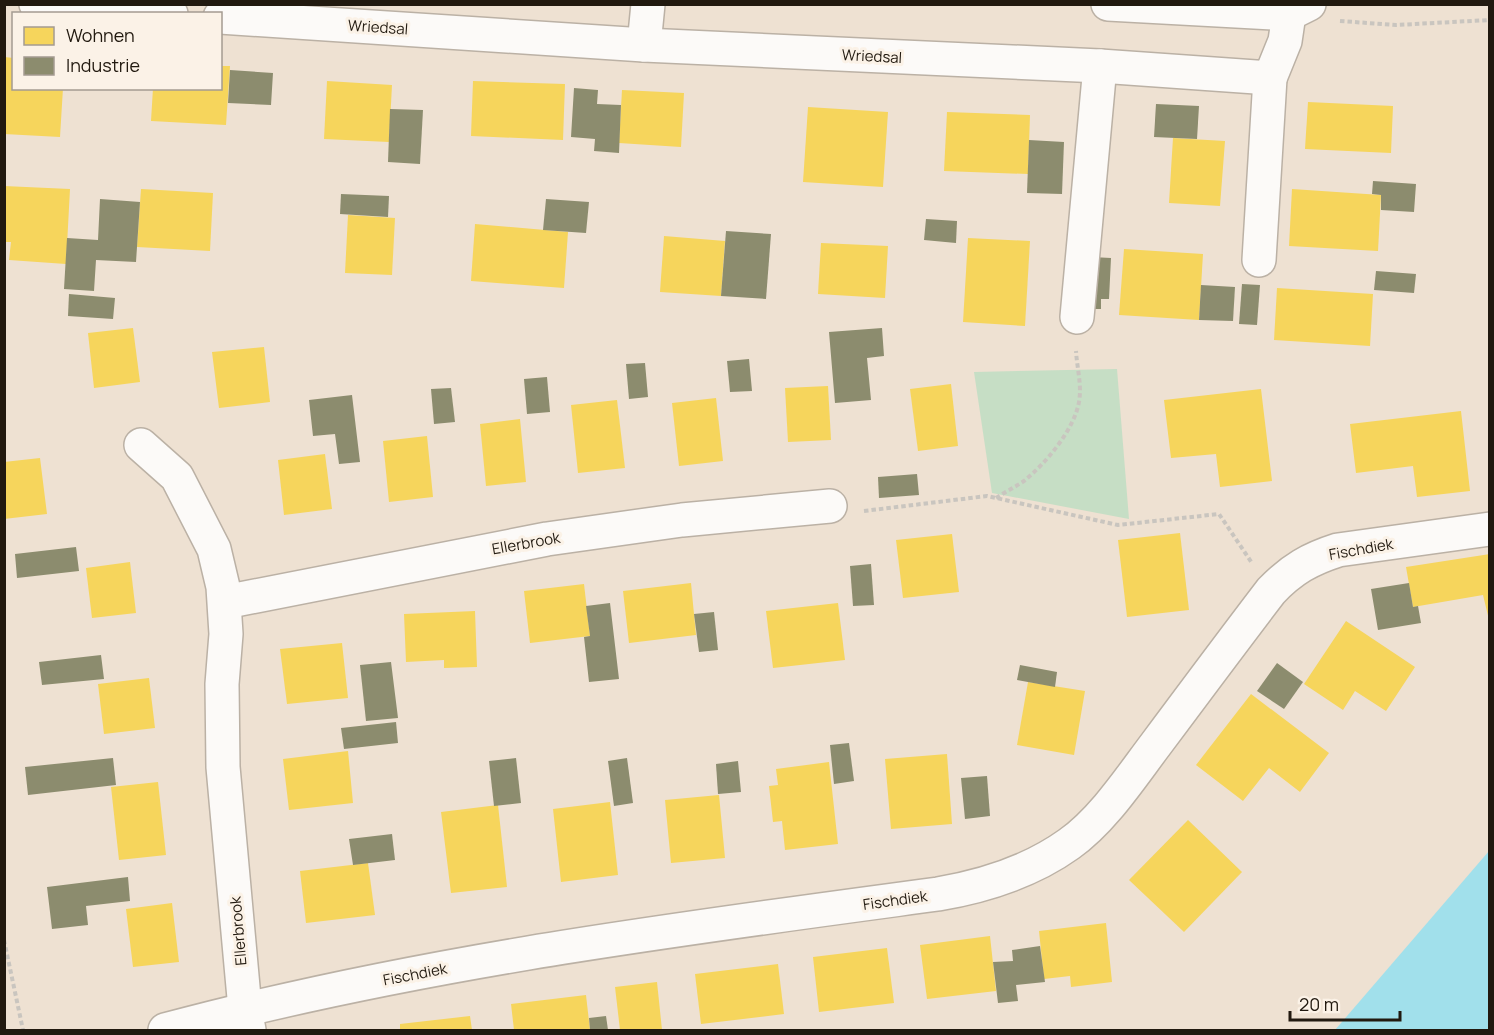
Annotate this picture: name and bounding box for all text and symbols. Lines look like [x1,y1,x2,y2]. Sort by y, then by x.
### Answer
legend [12,12,222,90]
street label: Wriedsal [347,14,409,40]
text: Wohnen [66,23,135,47]
street label: Wriedsal [841,44,903,68]
text: Industrie [66,53,140,77]
street label: Ellerbrook [490,527,562,559]
street label: Fischdiek [1327,533,1395,565]
street label: Fischdiek [861,885,929,915]
street label: Ellerbrook [224,895,251,966]
street label: Fischdiek [381,957,449,990]
scale bar [1290,984,1400,1022]
text: 20 m [1299,992,1339,1016]

